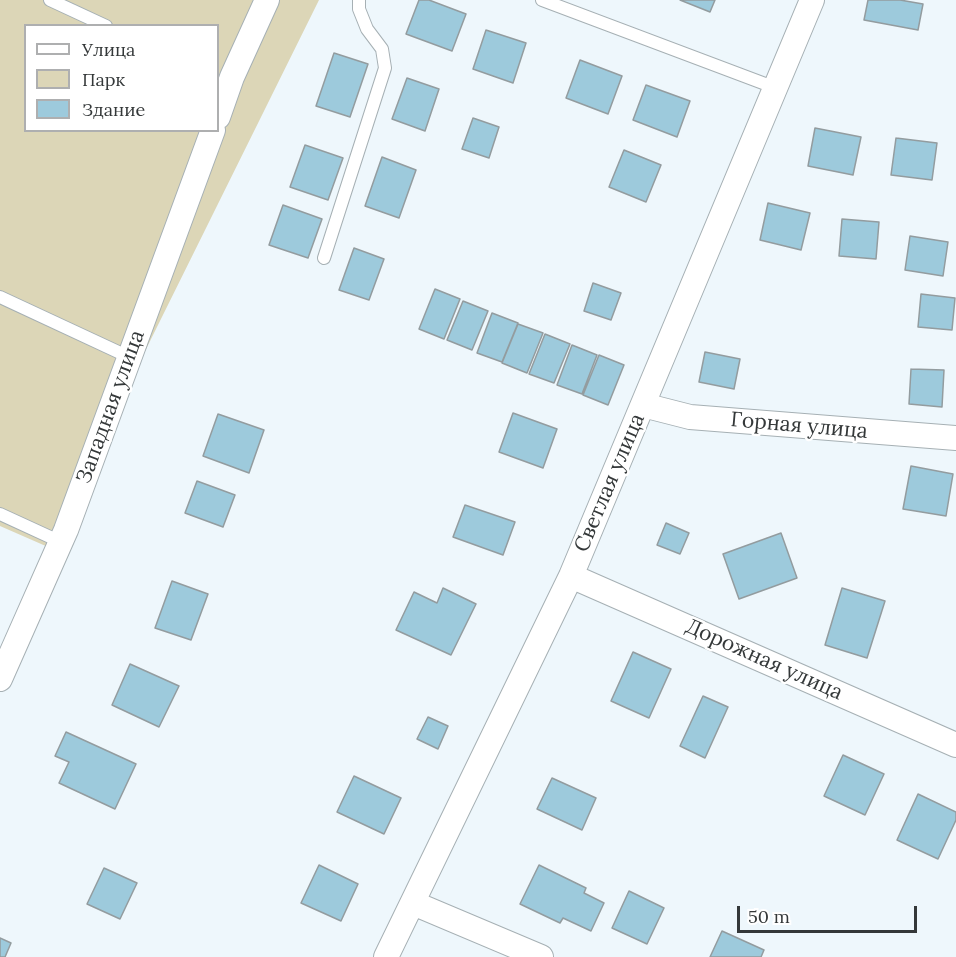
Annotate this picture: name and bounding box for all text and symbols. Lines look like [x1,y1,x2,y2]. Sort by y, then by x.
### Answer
legend [24,24,219,132]
text: Улица [82,38,135,61]
text: Парк [82,68,125,91]
text: Здание [82,98,145,121]
street label: Западная улица [72,327,150,487]
street label: Горная улица [729,407,869,445]
street label: Светлая улица [569,410,651,556]
street label: Дорожная улица [682,614,846,706]
scale bar [740,894,920,932]
text: 50 m [748,905,790,928]

